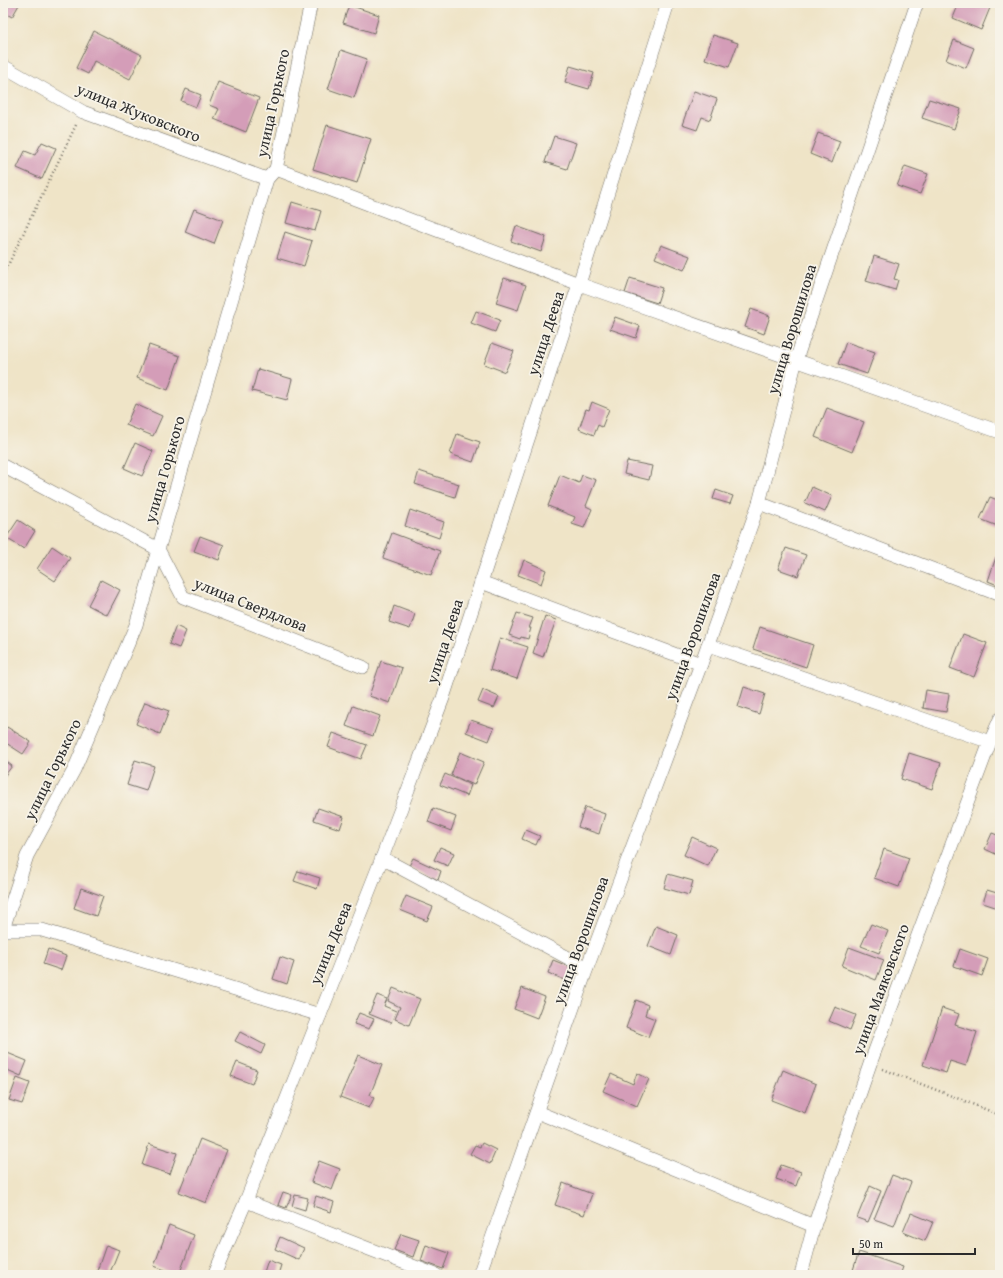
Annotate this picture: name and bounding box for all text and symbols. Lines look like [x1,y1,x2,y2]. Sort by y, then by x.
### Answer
street label: улица Горького [249,47,295,160]
street label: улица Жуковского [72,76,205,148]
street label: улица Ворошилова [760,261,822,398]
street label: улица Деева [520,287,570,379]
street label: улица Горького [137,413,191,526]
street label: улица Ворошилова [657,568,726,704]
street label: улица Свердлова [190,570,312,638]
street label: улица Деева [419,595,469,687]
street label: улица Горького [17,714,87,825]
street label: улица Ворошилова [545,872,614,1008]
street label: улица Деева [302,898,358,989]
street label: улица Маяковского [845,920,915,1059]
scale bar [853,1230,975,1256]
text: 50 m [859,1235,883,1252]

